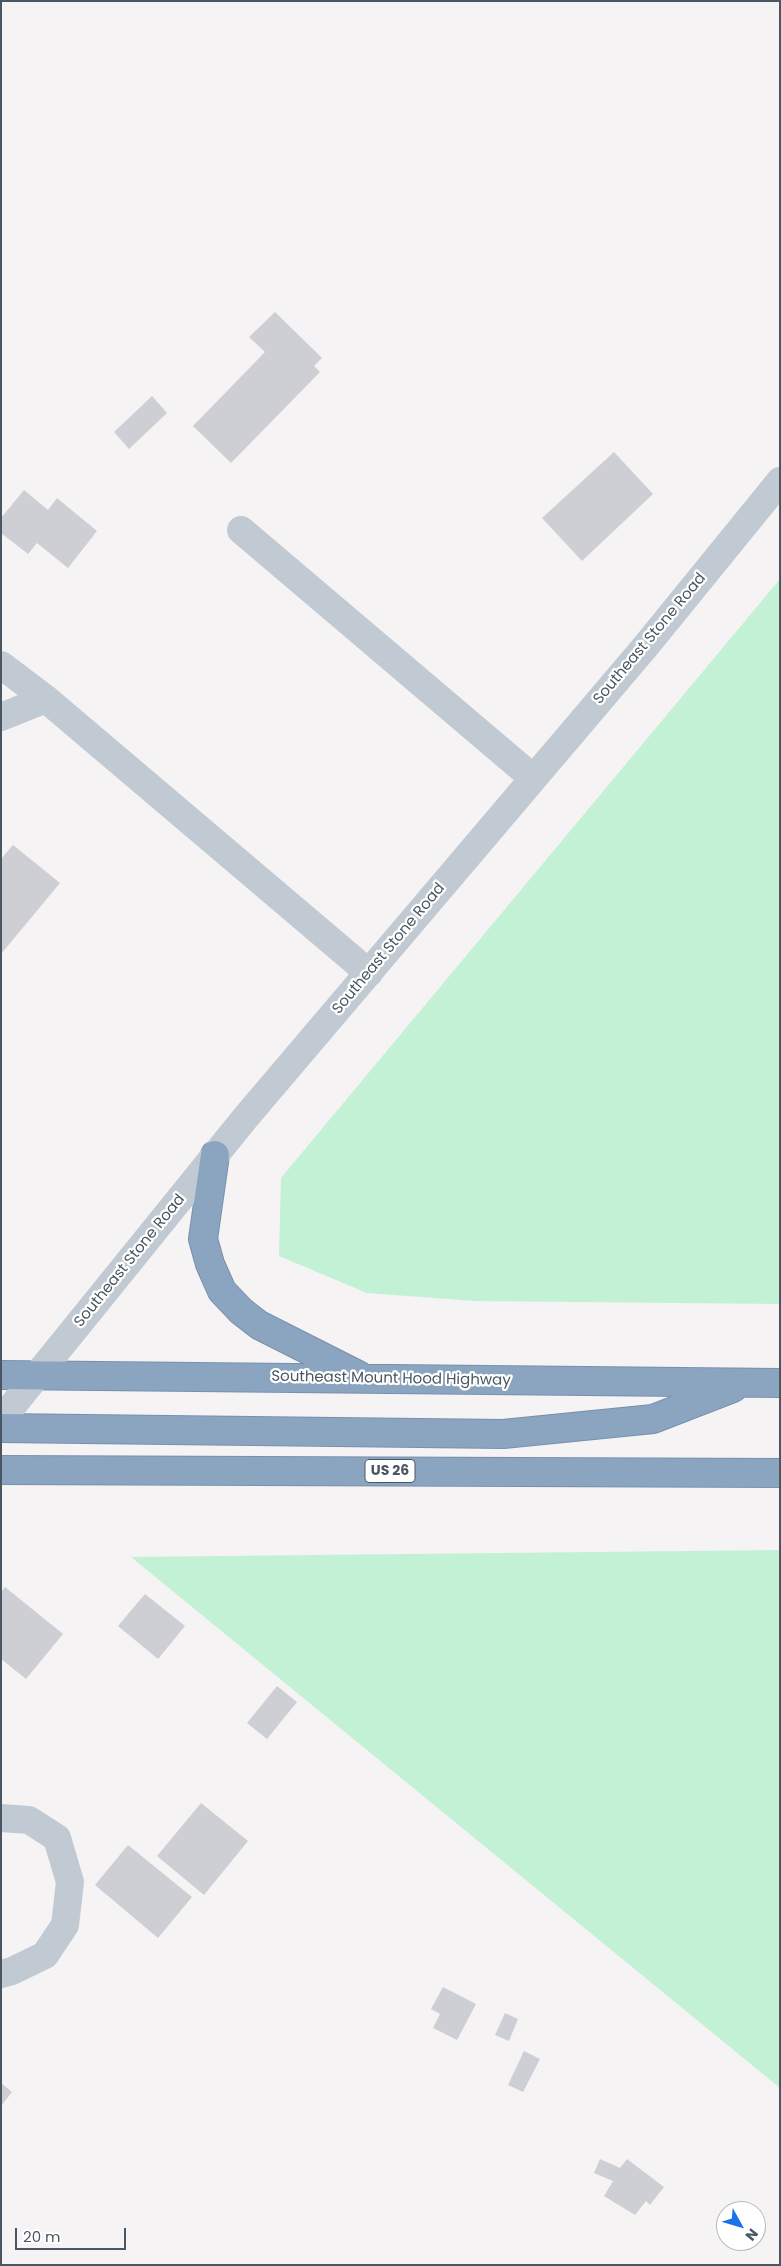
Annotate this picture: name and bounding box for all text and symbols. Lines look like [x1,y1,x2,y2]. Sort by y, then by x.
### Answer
street label: Southeast Stone Road [590,570,710,708]
street label: Southeast Stone Road [329,880,449,1018]
street label: Southeast Stone Road [71,1191,189,1331]
street label: Southeast Mount Hood Highway [271,1368,511,1390]
road number: US 26 [365,1460,415,1482]
north arrow [716,2201,766,2251]
scale bar [18,2218,129,2250]
text: N [741,2224,763,2245]
text: 20 m [23,2226,61,2247]

